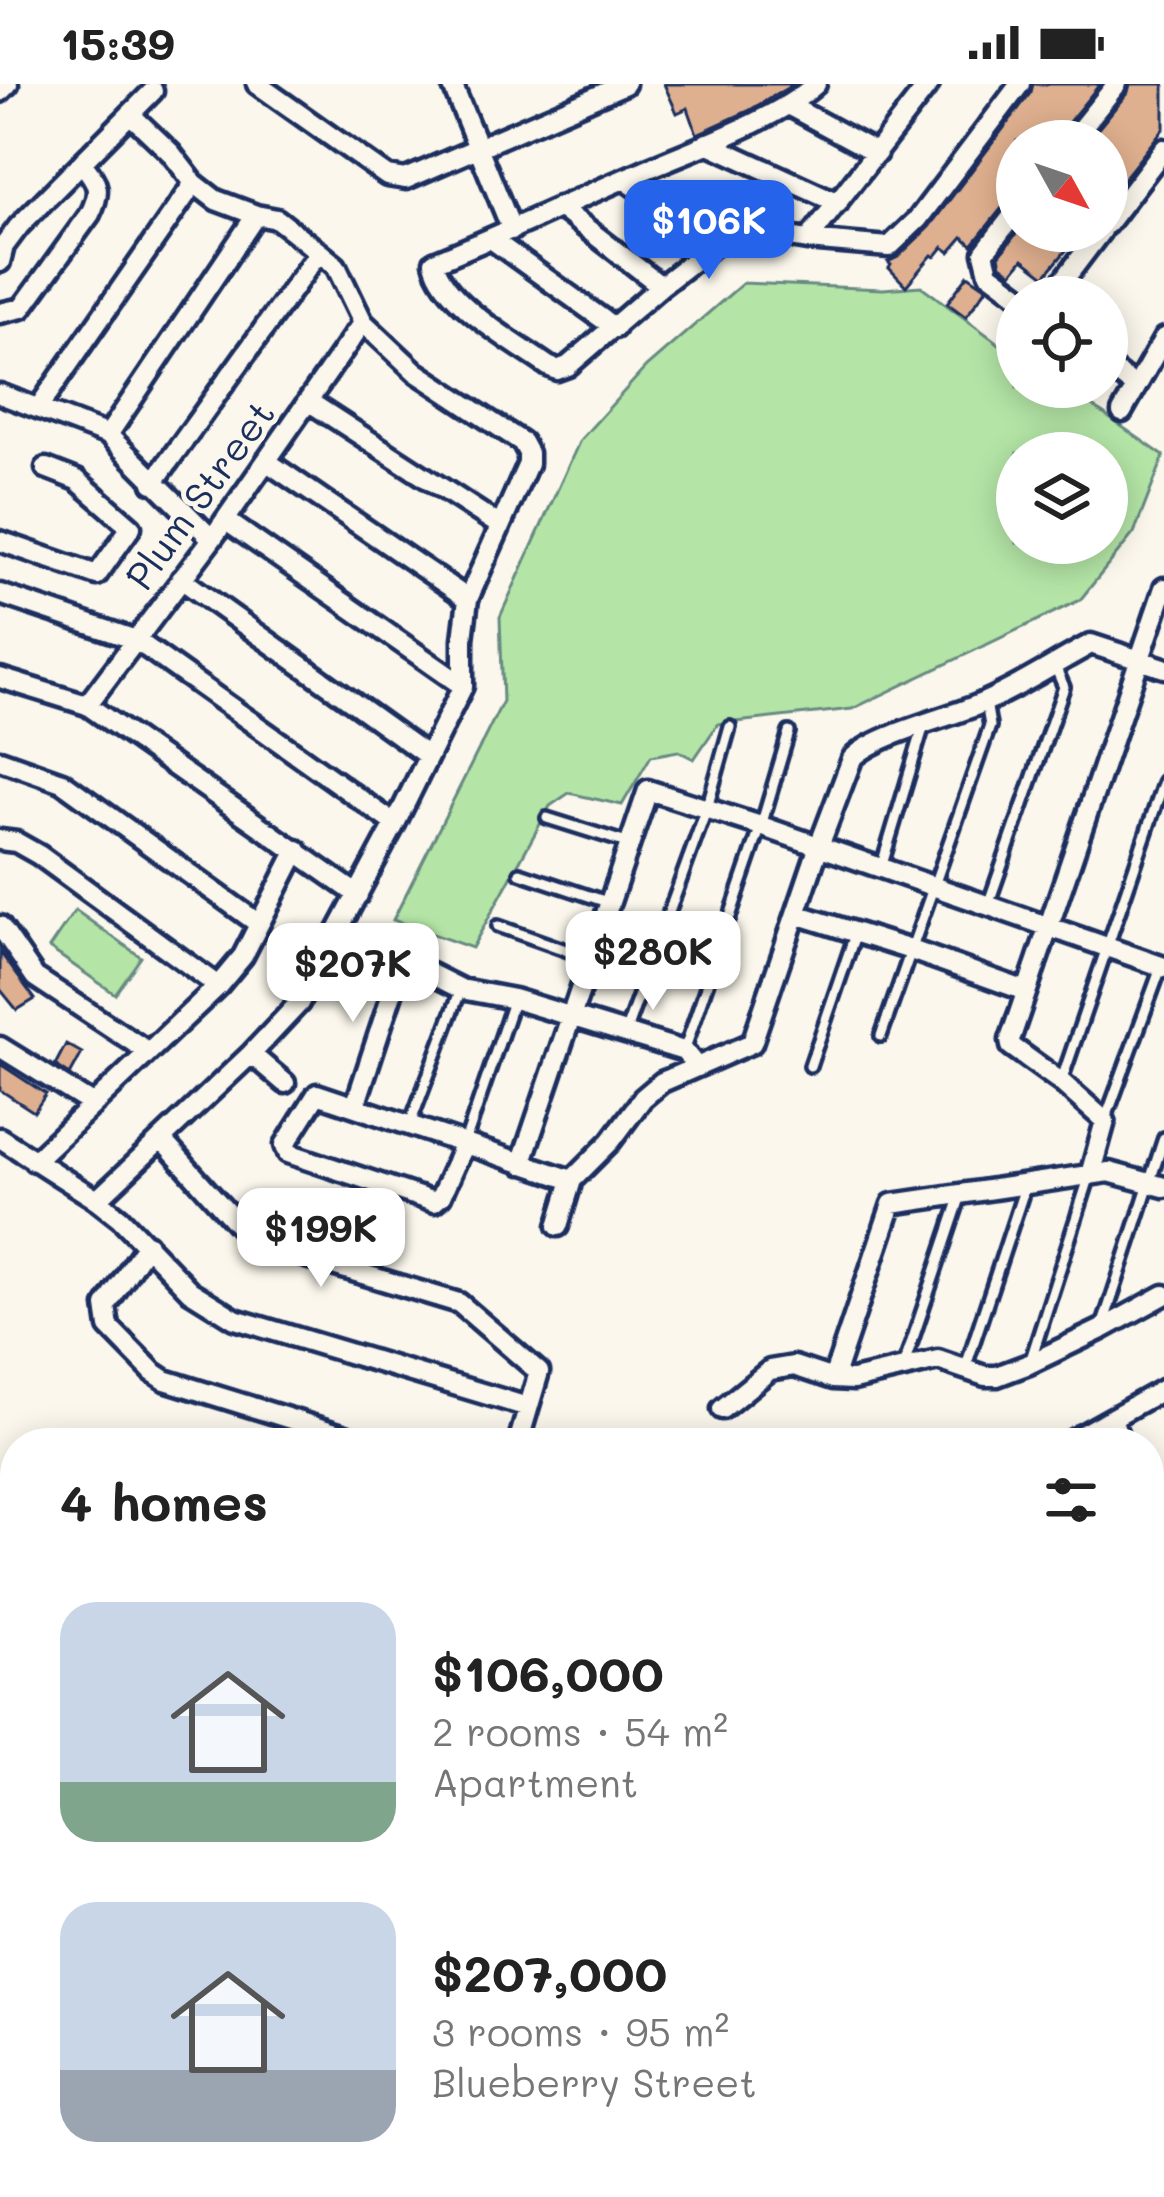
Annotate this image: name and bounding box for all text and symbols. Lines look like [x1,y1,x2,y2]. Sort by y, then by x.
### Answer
text: 15:39 [60,13,175,71]
north arrow [996,120,1128,252]
map controls [996,120,1128,564]
pin: $106K [625,180,793,282]
text: $106K [651,193,767,244]
button: locate [996,276,1128,408]
street label: Plum Street [113,389,285,599]
button: layers [996,432,1128,564]
pin: $280K [569,911,737,1013]
pin: $207K [269,923,437,1025]
text: $280K [593,924,713,975]
text: $207K [294,936,412,987]
pin: $199K [237,1188,405,1290]
text: $199K [264,1201,378,1252]
text: 4 homes [60,1467,268,1534]
icon: filters [1038,1467,1104,1533]
text: $106,000 [432,1638,664,1705]
icon: home [156,1650,300,1794]
text: 2 rooms · 54 m² [432,1705,728,1756]
text: Apartment [432,1756,638,1807]
text: $207,000 [432,1938,667,2005]
icon: home [156,1950,300,2094]
text: 3 rooms · 95 m² [432,2005,729,2056]
text: Blueberry Street [432,2056,757,2107]

